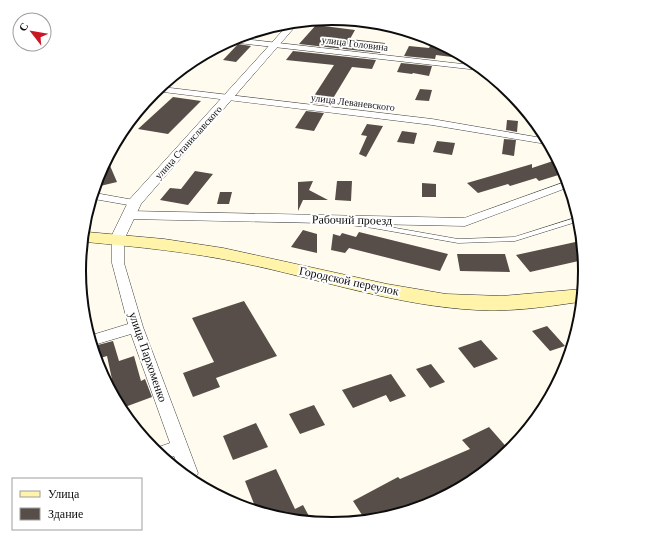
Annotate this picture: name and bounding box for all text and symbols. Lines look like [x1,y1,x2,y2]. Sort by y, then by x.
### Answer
north arrow [12,12,52,52]
text: С [16,20,31,33]
street label: улица Головина [321,34,389,53]
street label: улица Леваневского [310,92,396,113]
street label: улица Станиславского [153,104,224,181]
street label: Рабочий проезд [312,212,392,228]
street label: Городской переулок [298,264,400,298]
street label: улица Пархоменко [126,310,170,404]
legend [12,478,142,530]
text: Улица [48,487,80,501]
text: Здание [48,507,83,521]

